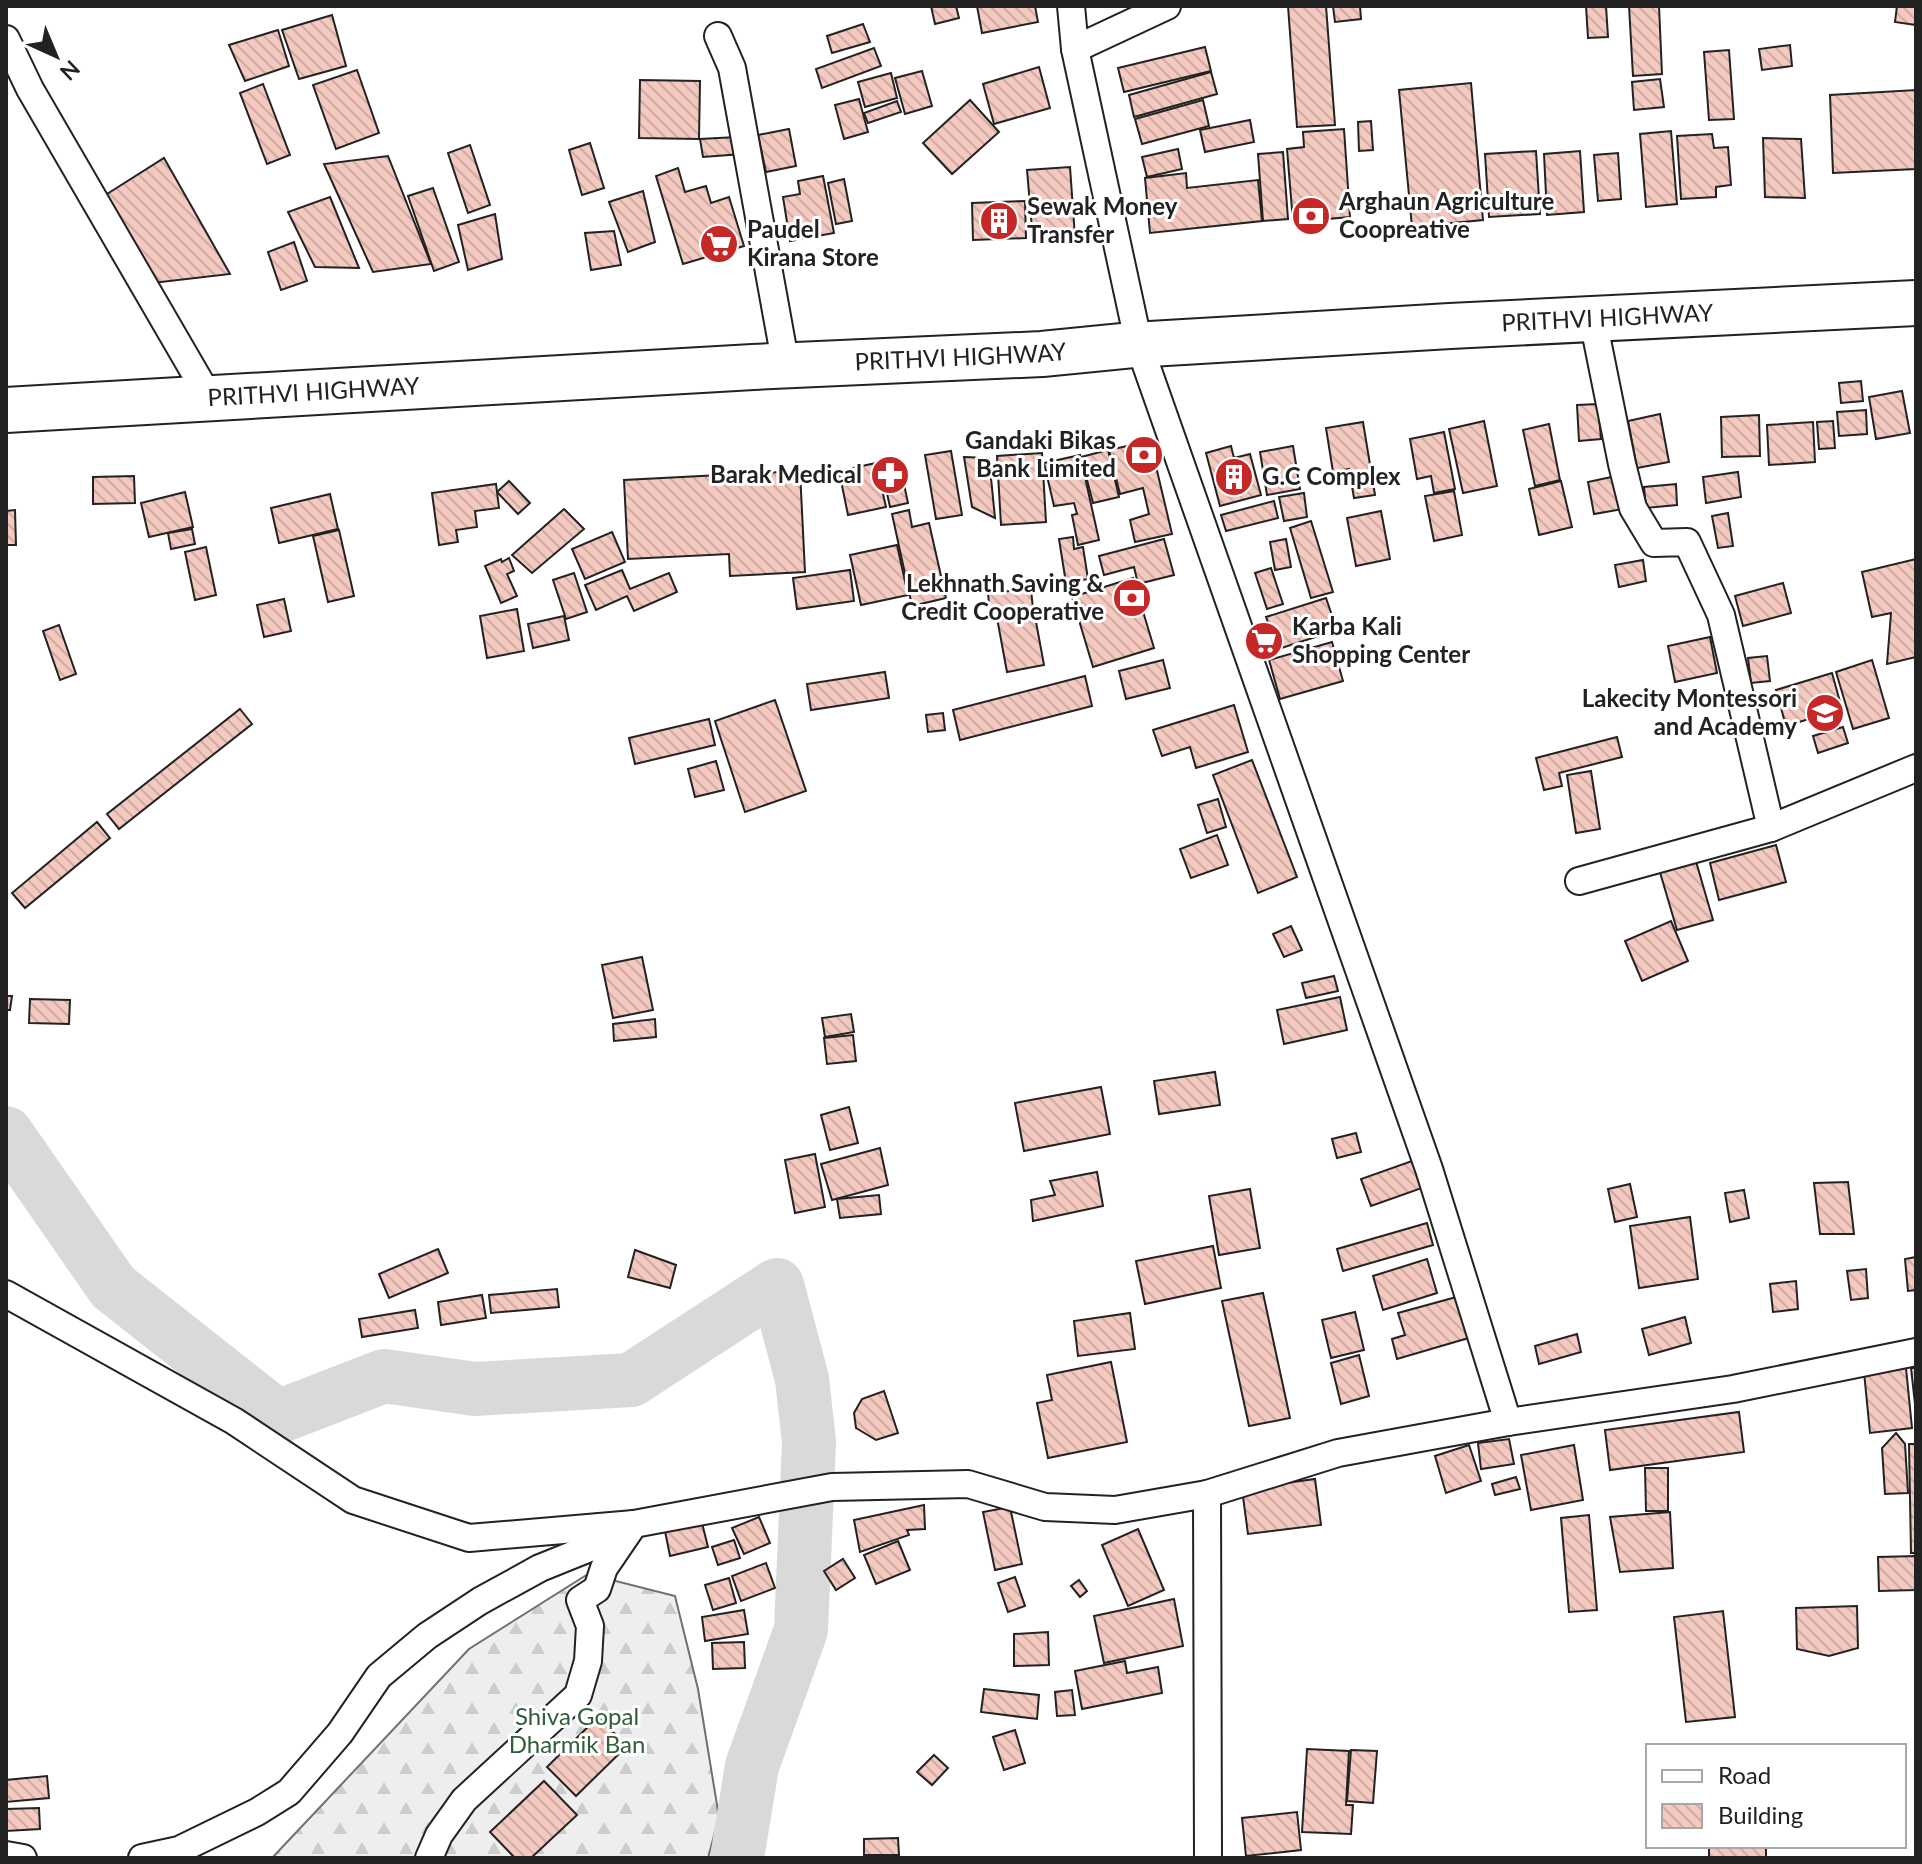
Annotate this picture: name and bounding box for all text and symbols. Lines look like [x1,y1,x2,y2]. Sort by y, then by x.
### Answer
north arrow [16,16,96,96]
text: N [55,55,86,86]
place label: Arghaun Agriculture Coopreative [1338,186,1554,243]
place label: Sewak Money Transfer [1027,191,1178,248]
bank icon: Arghaun Agriculture Coopreative [1290,195,1332,237]
building icon: Sewak Money Transfer [978,200,1020,242]
place label: Paudel Kirana Store [747,214,879,271]
supermarket icon: Paudel Kirana Store [698,223,740,265]
street label: PRITHVI HIGHWAY [1501,297,1714,336]
street label: PRITHVI HIGHWAY [854,336,1068,375]
street label: PRITHVI HIGHWAY [207,370,420,411]
place label: Gandaki Bikas Bank Limited [965,425,1116,482]
bank icon: Gandaki Bikas Bank Limited [1123,434,1165,476]
pharmacy icon: Barak Medical [869,454,911,496]
building icon: G.C Complex [1213,456,1255,498]
place label: Barak Medical [710,459,862,488]
place label: G.C Complex [1262,461,1401,490]
place label: Lekhnath Saving & Credit Cooperative [901,568,1105,625]
bank icon: Lekhnath Saving & Credit Cooperative [1111,577,1153,619]
place label: Karba Kali Shopping Center [1292,611,1470,668]
supermarket icon: Karba Kali Shopping Center [1243,620,1285,662]
place label: Lakecity Montessori and Academy [1582,683,1797,740]
school or university icon: Lakecity Montessori and Academy [1804,692,1846,734]
park label: Shiva Gopal Dharmik Ban [509,1701,645,1758]
legend [1646,1744,1906,1848]
text: Road [1718,1760,1771,1789]
text: Building [1718,1800,1803,1829]

